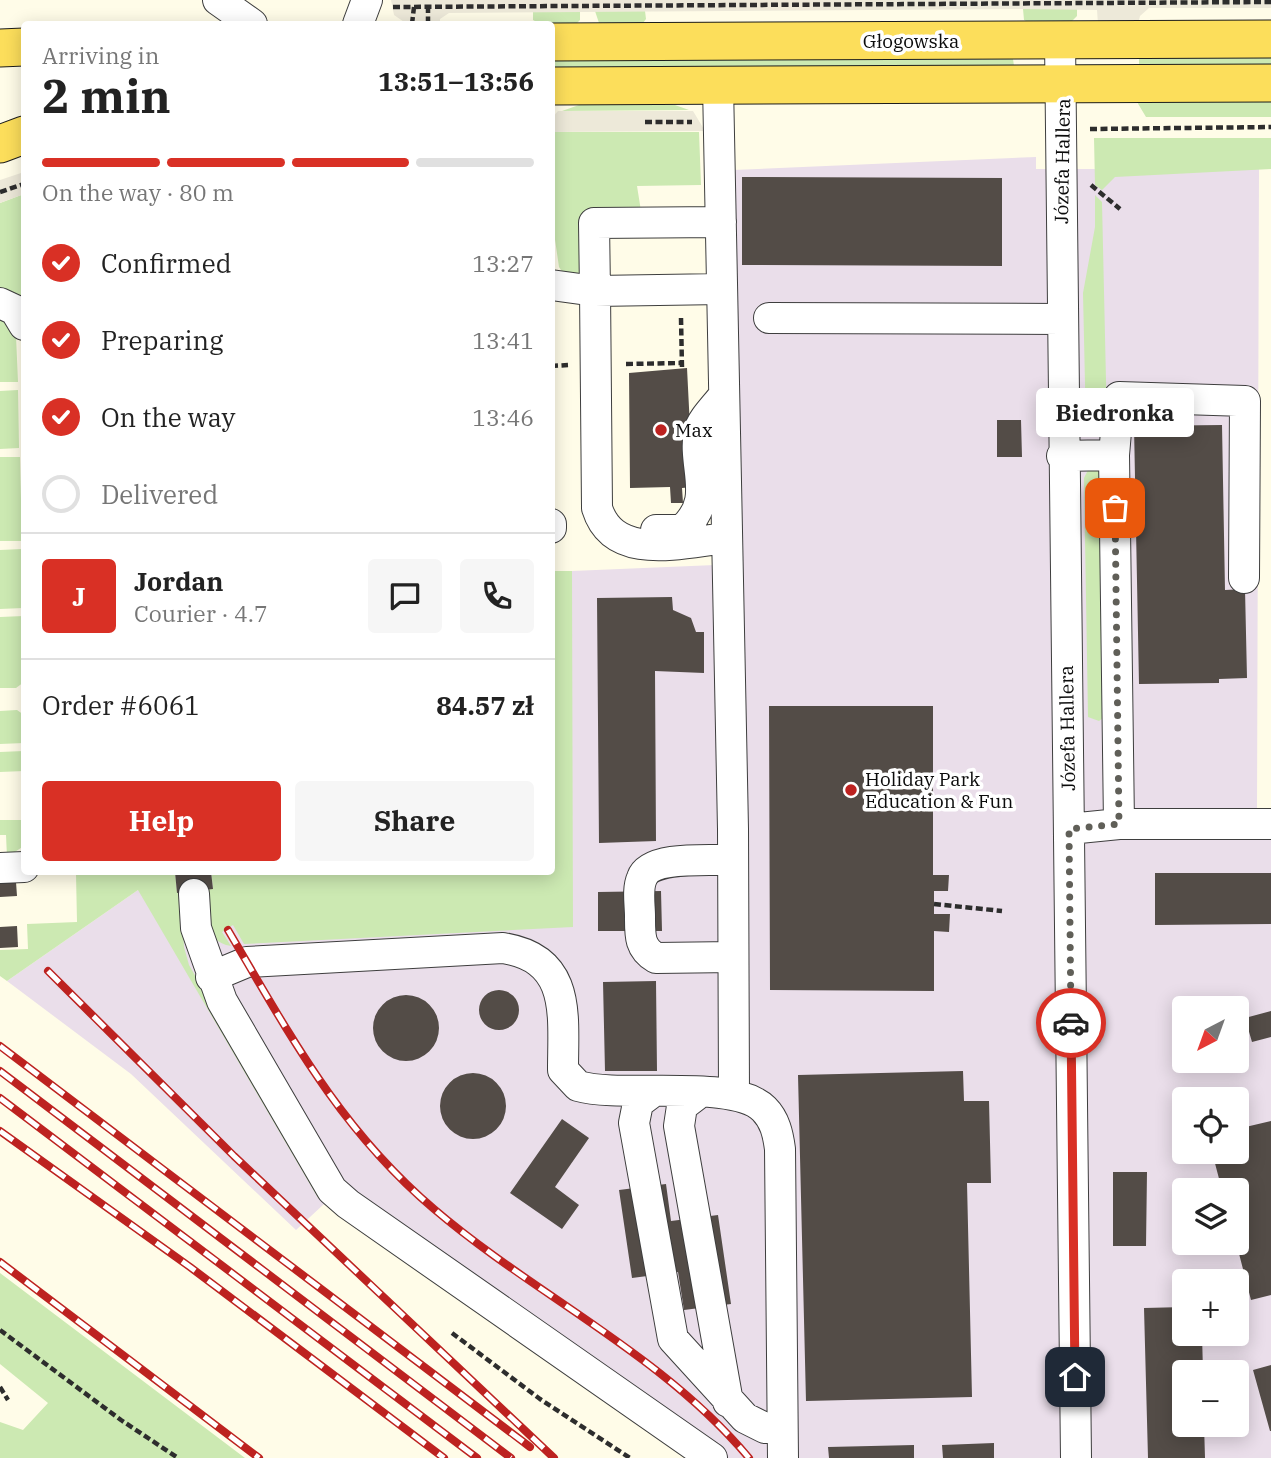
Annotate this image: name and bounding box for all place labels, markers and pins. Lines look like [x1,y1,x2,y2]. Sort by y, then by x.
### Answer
callout: Biedronka [1036,389,1194,438]
place label: Max [675,418,713,442]
marker: Max [653,422,669,438]
pin [1085,478,1145,538]
place label: Holiday Park Education & Fun [865,767,1013,813]
marker: Holiday Park Education & Fun [843,782,859,798]
pin [1045,1347,1105,1407]

